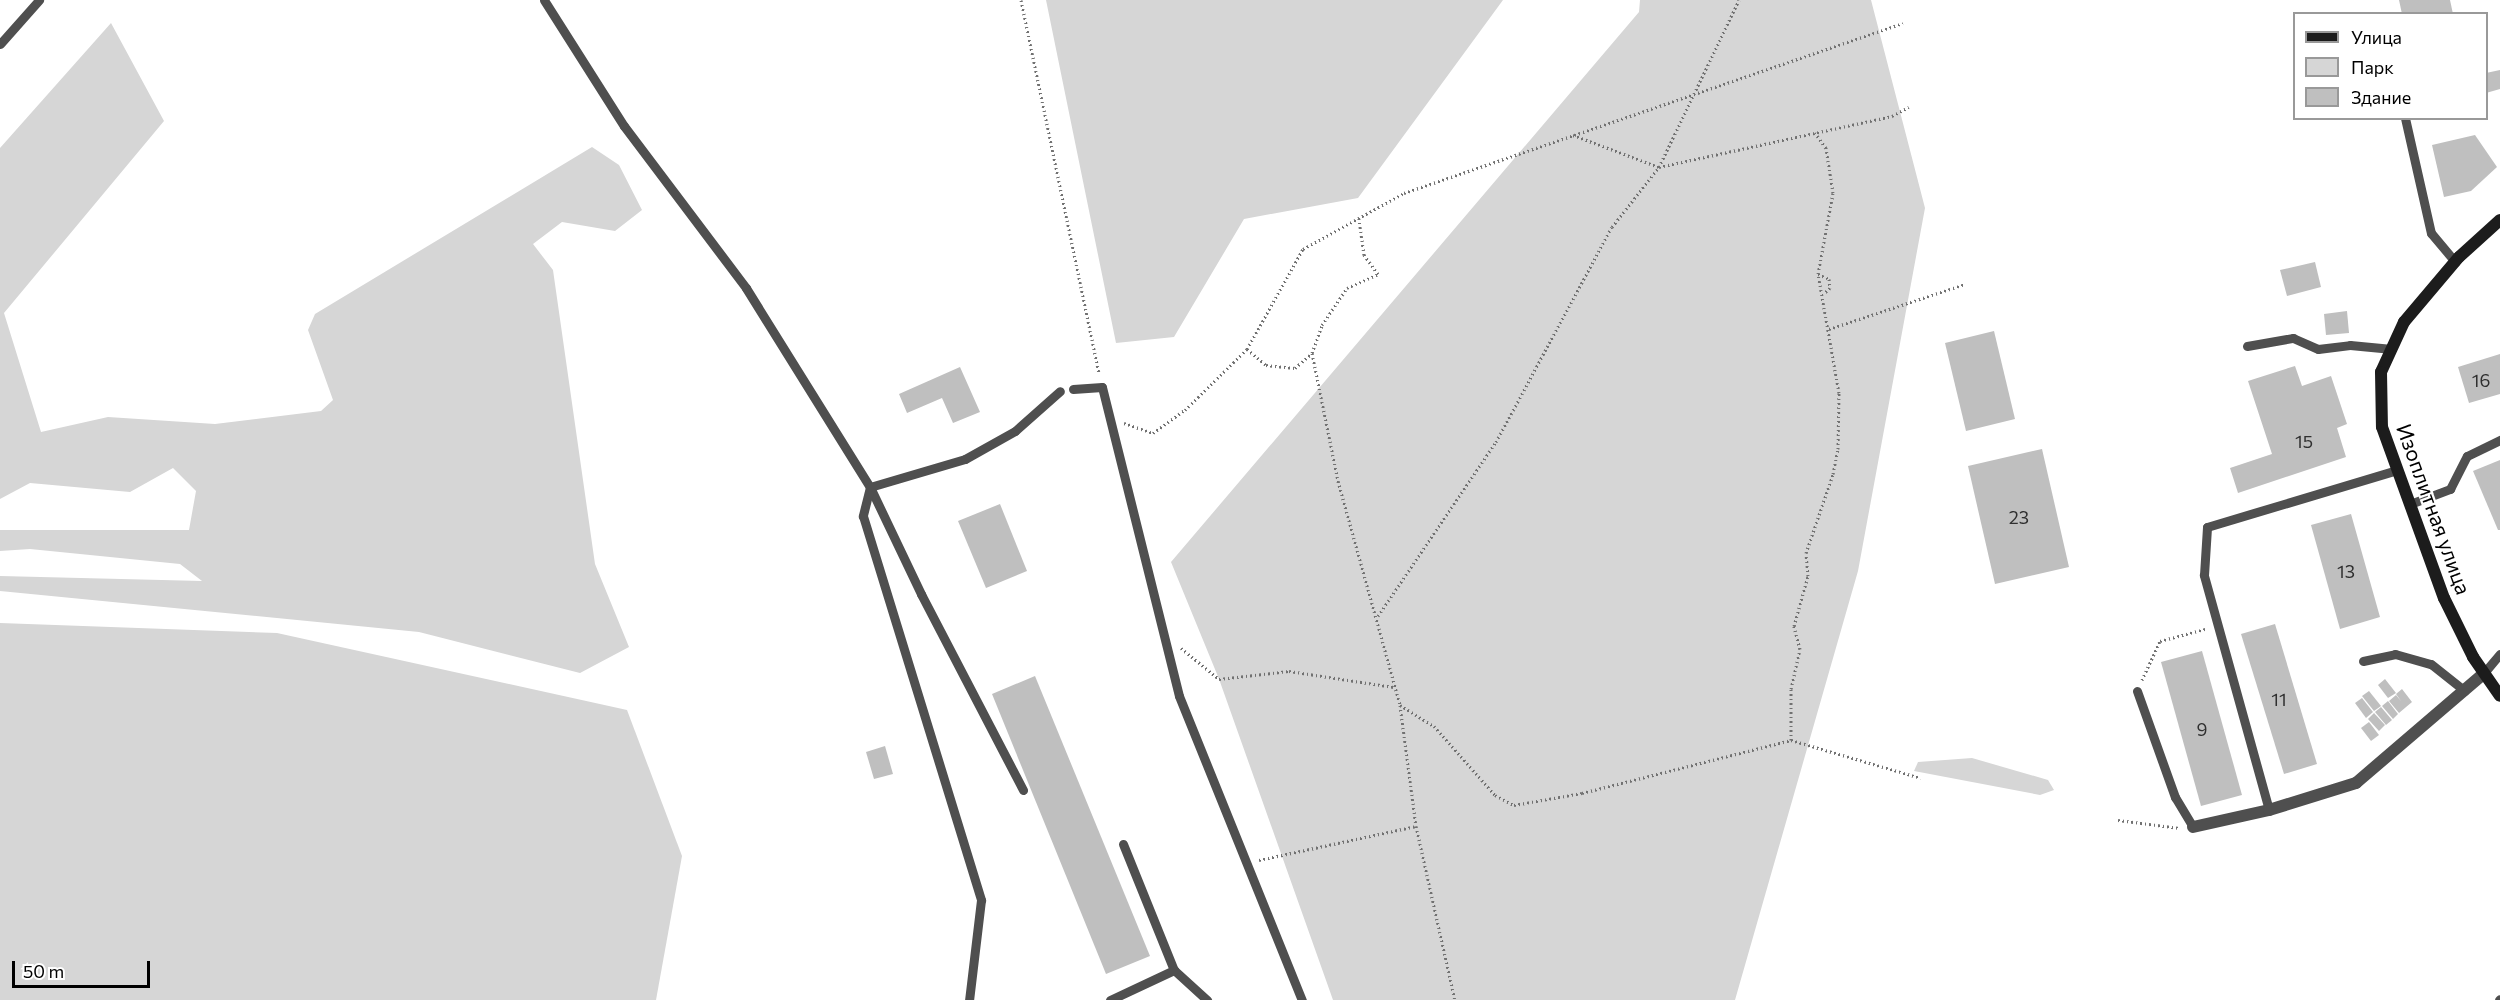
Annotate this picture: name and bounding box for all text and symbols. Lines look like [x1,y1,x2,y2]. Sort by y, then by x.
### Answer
legend [2293,12,2488,120]
text: Улица [2351,26,2402,48]
text: Парк [2351,56,2394,78]
text: Здание [2351,86,2411,108]
house number: 16 [2472,369,2490,391]
street label: Изоплитная улица [2391,420,2477,598]
house number: 15 [2295,430,2313,452]
house number: 23 [2009,506,2029,528]
house number: 13 [2337,560,2355,582]
house number: 11 [2271,688,2287,710]
house number: 9 [2197,718,2207,740]
scale bar [15,949,153,987]
text: 50 m [23,960,64,982]

